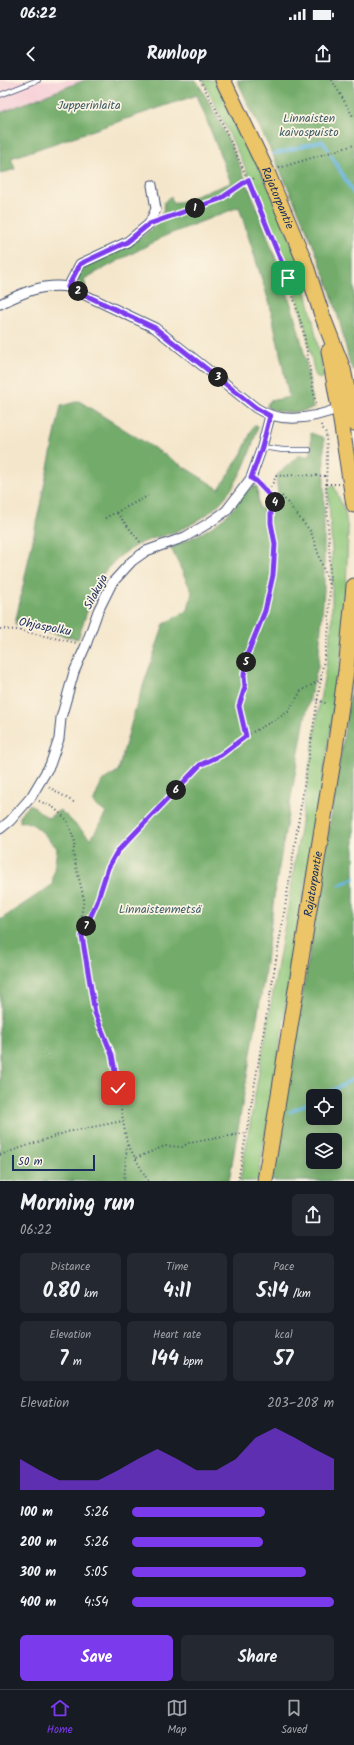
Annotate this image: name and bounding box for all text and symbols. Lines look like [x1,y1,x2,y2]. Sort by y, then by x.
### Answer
text: 06:22 [20,2,57,26]
text: Runloop [147,40,207,69]
icon: back [20,43,42,65]
icon: share [312,43,334,65]
park label: Jupperinlaita [57,96,121,115]
park label: Linnaisten kaivospuisto [279,109,339,142]
street label: Rajatorpantie [256,163,300,233]
pin: 1 [185,198,205,218]
text: 1 [193,199,197,217]
pin [271,261,305,295]
icon: arrive [277,267,299,289]
pin: 2 [68,281,88,301]
text: 2 [75,282,81,300]
pin: 3 [208,367,228,387]
text: 3 [215,368,221,386]
pin: 4 [265,492,285,512]
text: 4 [272,493,278,511]
street label: Silakuja [79,570,113,613]
street label: Ohjaspolku [17,613,73,641]
pin: 5 [236,652,256,672]
text: 5 [243,653,249,671]
pin: 6 [166,780,186,800]
text: 6 [173,781,179,799]
street label: Rajatorpantie [298,849,328,918]
park label: Linnaistenmetsä [119,900,203,919]
pin: 7 [76,916,96,936]
text: 7 [83,917,89,935]
pin [101,1071,135,1105]
icon: check [107,1077,129,1099]
map controls [306,1089,342,1169]
button: locate [306,1089,342,1125]
button: layers [306,1133,342,1169]
scale bar [12,1153,95,1172]
text: 50 m [18,1153,43,1171]
text: Morning run [20,1187,135,1222]
button: share [292,1194,334,1236]
text: 06:22 [20,1220,52,1241]
text: Distance [51,1258,90,1276]
text: Time [166,1258,188,1276]
text: Pace [273,1258,294,1276]
text: 0.80 [43,1276,80,1308]
text: 4:11 [163,1276,191,1308]
text: 5:14 [257,1276,289,1308]
text: km [80,1285,98,1303]
text: /km [289,1285,311,1303]
text: Elevation [50,1326,91,1344]
text: Heart rate [153,1326,201,1344]
text: kcal [275,1326,293,1344]
text: 7 [59,1344,68,1376]
text: 144 [151,1344,179,1376]
text: 57 [274,1344,293,1376]
text: m [68,1353,82,1371]
text: bpm [179,1353,203,1371]
text: Elevation [20,1393,69,1414]
text: 203–208 m [267,1393,334,1414]
text: 100 m [20,1502,53,1523]
text: 5:26 [84,1502,109,1523]
text: 200 m [20,1532,57,1553]
text: 5:26 [84,1532,109,1553]
text: 300 m [20,1562,56,1583]
text: 5:05 [84,1562,108,1583]
text: 400 m [20,1592,56,1613]
text: 4:54 [84,1592,109,1613]
button: Save [20,1635,173,1681]
button: Share [181,1635,334,1681]
tab: Home [47,1697,73,1739]
tab: Map [166,1697,188,1739]
tab: Saved [281,1697,307,1739]

